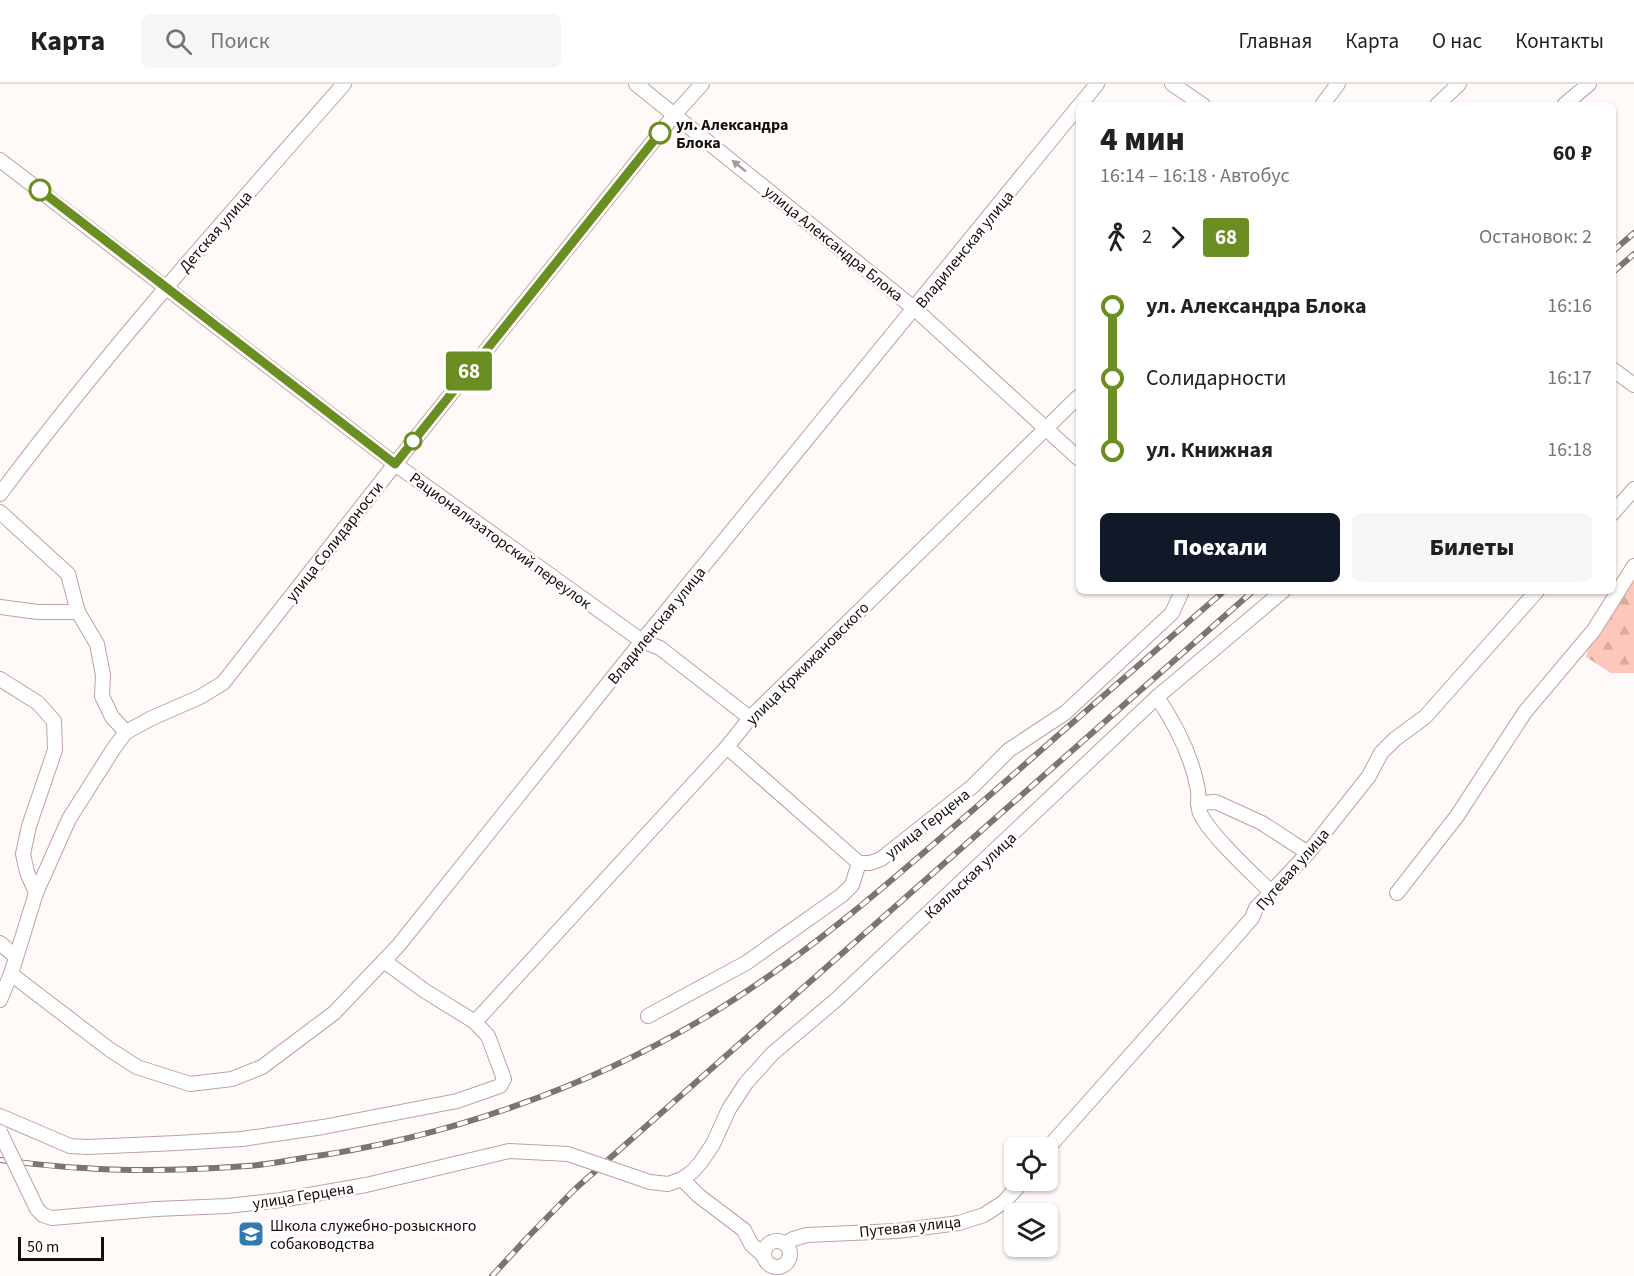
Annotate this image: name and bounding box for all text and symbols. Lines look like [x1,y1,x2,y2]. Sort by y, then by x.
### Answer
search box [141,14,561,68]
text: Карта [30,21,105,61]
icon: search [162,25,195,58]
text: Поиск [210,25,270,57]
text: Главная [1239,26,1312,56]
text: Карта [1345,26,1399,56]
text: О нас [1432,26,1482,56]
text: Контакты [1515,26,1604,56]
place label: ул. Александра Блока [676,114,789,154]
text: 4 мин [1100,116,1185,163]
marker: ул. Александра Блока [649,122,671,144]
text: 60 ₽ [1553,137,1592,169]
one-way arrow [731,160,747,173]
text: 16:14 – 16:18 · Автобус [1100,162,1290,190]
unlabelled marker [29,179,51,201]
street label: улица Александра Блока [759,181,908,307]
street label: Детская улица [174,186,257,277]
street label: Владиленская улица [910,186,1019,313]
icon: walk [1100,221,1133,254]
icon: forward [1161,221,1194,254]
text: 68 [1215,222,1237,252]
text: 2 [1142,223,1152,251]
text: Остановок: 2 [1479,223,1592,251]
text: ул. Александра Блока [1146,290,1367,322]
text: 16:16 [1547,292,1592,320]
line badge: 68 [442,352,496,390]
text: 68 [458,356,480,386]
text: Солидарности [1146,362,1286,394]
text: 16:17 [1547,364,1592,392]
unlabelled marker [404,432,422,450]
text: ул. Книжная [1146,434,1273,466]
text: 16:18 [1547,436,1592,464]
street label: Рационализаторский переулок [405,467,596,614]
street label: улица Солидарности [281,477,389,606]
button: Поехали [1100,513,1340,582]
button: Билеты [1352,513,1592,582]
street label: Владиленская улица [602,562,711,689]
street label: улица Кржижановского [741,597,874,730]
street label: улица Герцена [881,784,975,864]
street label: Путевая улица [1251,824,1335,916]
street label: Каяльская улица [920,827,1021,924]
map controls [1004,1137,1058,1257]
button: locate [1004,1137,1058,1191]
street label: улица Герцена [251,1177,355,1215]
button: layers [1004,1203,1058,1257]
street label: Путевая улица [858,1211,962,1243]
place label: Школа служебно-розыскного собаководства [270,1215,476,1255]
school or university icon: Школа служебно-розыскного собаководства [236,1219,266,1249]
scale bar [18,1234,104,1262]
text: 50 m [27,1236,59,1258]

